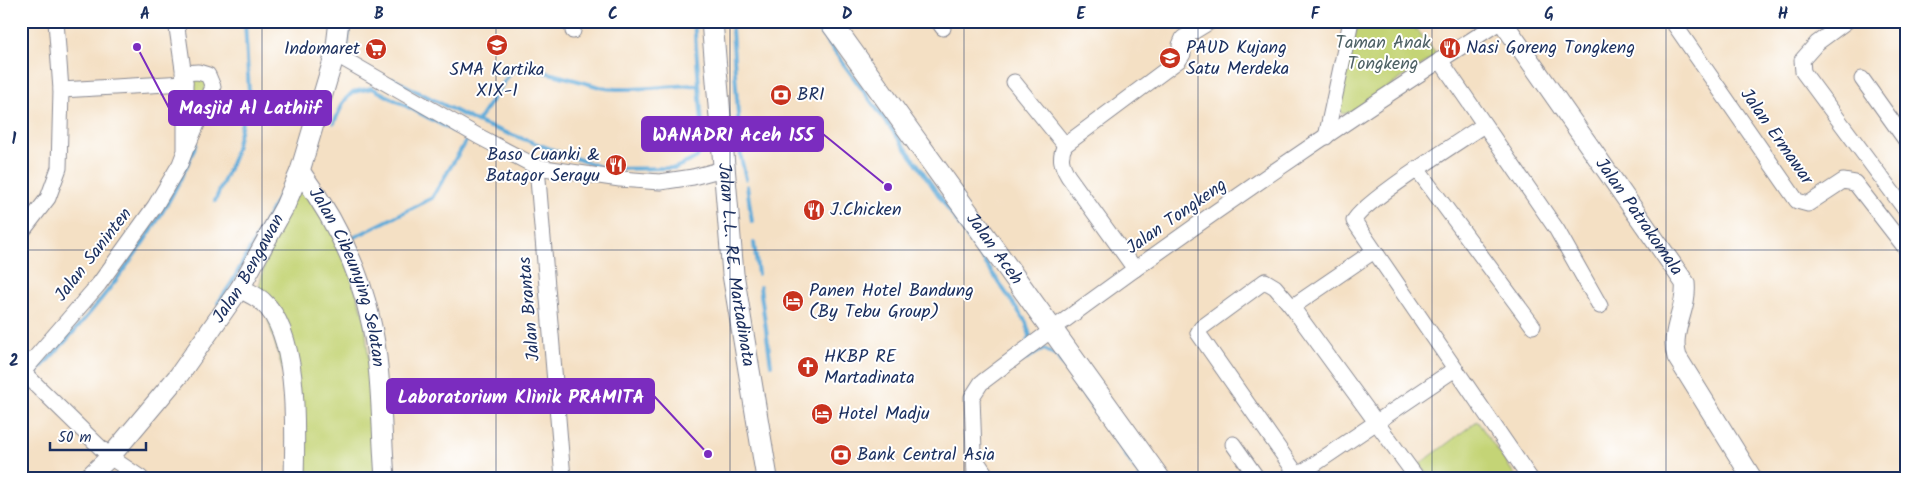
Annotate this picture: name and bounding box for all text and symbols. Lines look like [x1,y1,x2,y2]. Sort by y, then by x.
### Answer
text: A [140,2,150,27]
text: B [374,2,384,27]
text: C [608,2,618,27]
text: D [842,2,853,27]
text: E [1077,2,1087,27]
text: F [1311,2,1321,27]
text: G [1544,2,1554,27]
text: H [1778,2,1788,27]
park label: Taman Anak Tongkeng [1335,29,1431,79]
school or university icon: SMA Kartika XIX-1 [485,33,509,57]
place label: PAUD Kujang Satu Merdeka [1186,34,1289,84]
place label: Nasi Goreng Tongkeng [1466,34,1635,63]
place label: Indomaret [284,35,361,64]
restaurant icon: Nasi Goreng Tongkeng [1438,36,1462,60]
supermarket icon: Indomaret [364,37,388,61]
school or university icon: PAUD Kujang Satu Merdeka [1158,46,1182,70]
place label: SMA Kartika XIX-1 [449,56,545,106]
place label: BRI [797,81,825,110]
bank icon: BRI [769,83,793,107]
street label: Jalan Ermawar [1732,83,1821,192]
callout: Masjid Al Lathiif [169,91,331,125]
text: Masjid Al Lathiif [179,94,323,124]
callout: WANADRI Aceh 155 [642,117,823,151]
text: WANADRI Aceh 155 [652,121,815,151]
text: 1 [12,127,17,152]
place label: Baso Cuanki & Batagor Serayu [486,141,600,191]
street label: Jalan Patrakomala [1587,152,1690,282]
restaurant icon: Baso Cuanki & Batagor Serayu [604,153,628,177]
street label: Jalan L.L. RE. Martadinata [709,162,763,369]
street label: Jalan Tongkeng [1121,172,1233,262]
street label: Jalan Cibeunying Selatan [301,181,393,368]
place label: J.Chicken [830,196,902,225]
restaurant icon: J.Chicken [802,198,826,222]
street label: Jalan Saninten [48,202,140,308]
street label: Jalan Aceh [958,207,1030,291]
street label: Jalan Bengawan [205,209,292,329]
street label: Jalan Brantas [511,255,549,363]
place label: Panen Hotel Bandung (By Tebu Group) [809,277,974,327]
hotel icon: Panen Hotel Bandung (By Tebu Group) [781,289,805,313]
place label: HKBP RE Martadinata [824,343,915,393]
text: 2 [9,349,19,374]
church icon: HKBP RE Martadinata [796,355,820,379]
callout: Laboratorium Klinik PRAMITA [387,379,654,413]
text: Laboratorium Klinik PRAMITA [397,383,645,413]
place label: Hotel Madju [838,400,930,429]
hotel icon: Hotel Madju [810,402,834,426]
scale bar [50,419,146,451]
text: 50 m [58,426,92,450]
place label: Bank Central Asia [857,441,995,470]
bank icon: Bank Central Asia [829,443,853,467]

